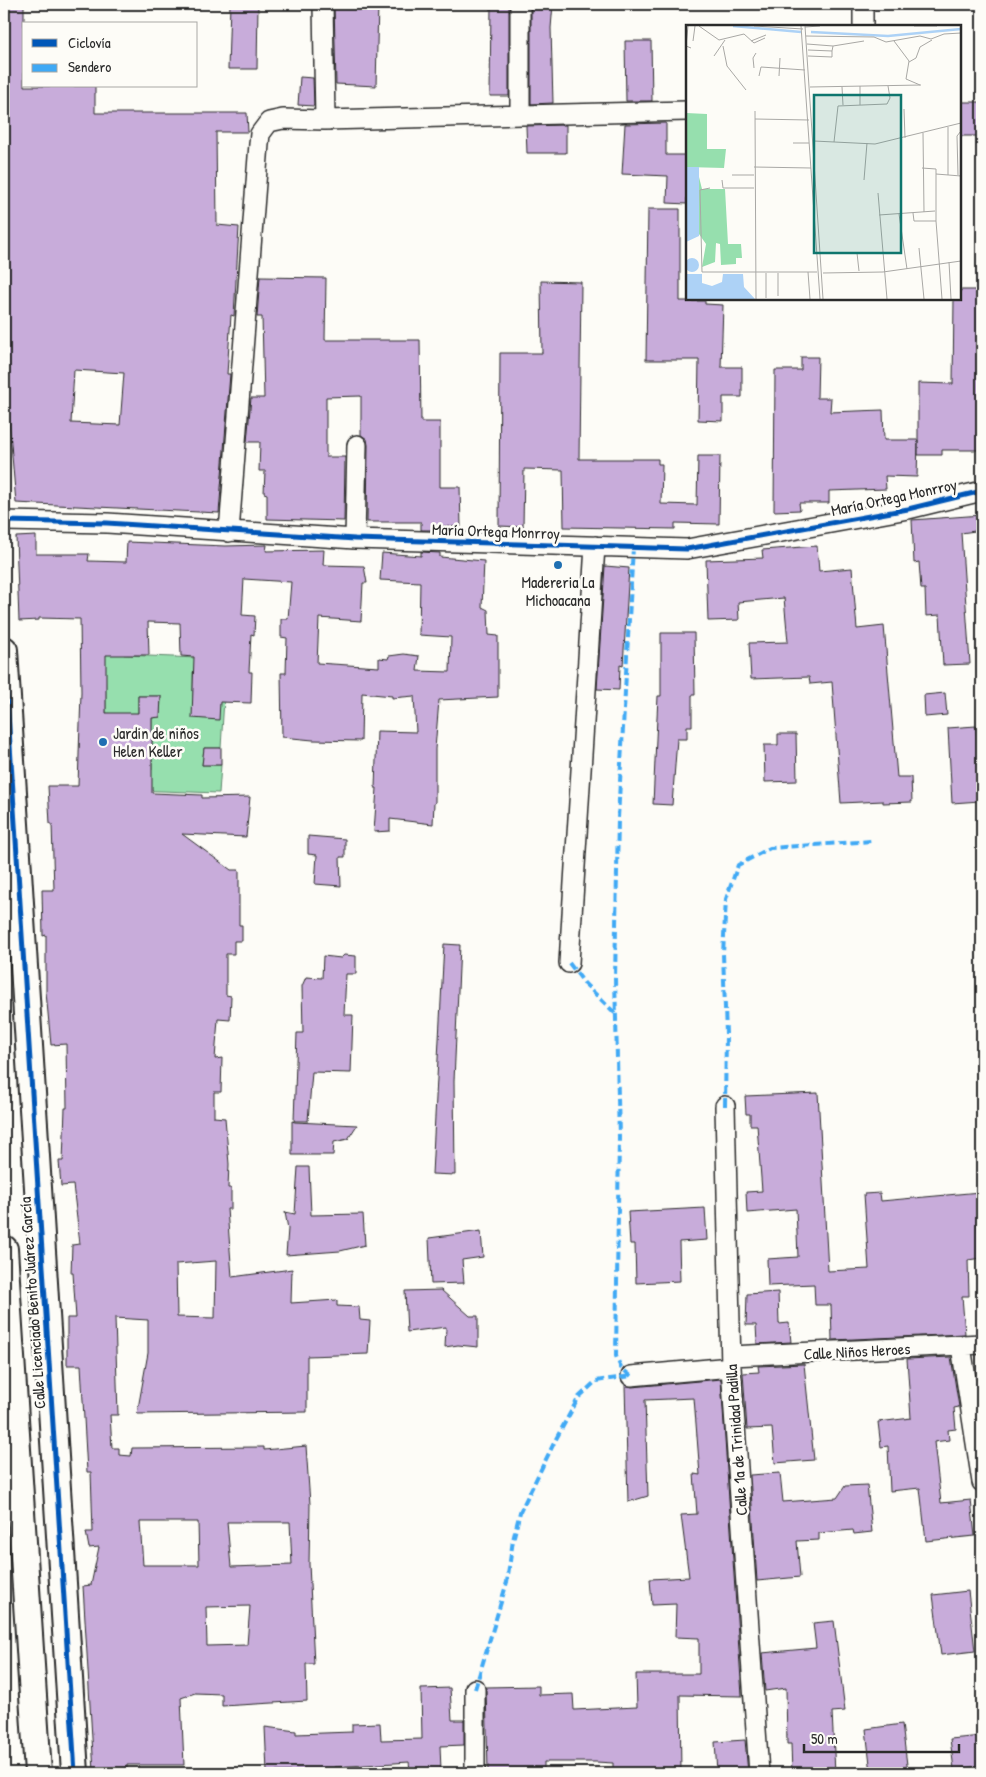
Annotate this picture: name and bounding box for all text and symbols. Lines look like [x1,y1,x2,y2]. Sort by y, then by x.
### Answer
legend [22,22,198,88]
inset map [686,25,961,300]
text: Ciclovía [68,32,111,53]
text: Sendero [68,56,111,77]
street label: María Ortega Monrroy [829,473,959,521]
street label: María Ortega Monrroy [432,518,561,544]
marker: Madereria La Michoacana [552,559,564,571]
place label: Madereria La Michoacana [522,571,594,611]
place label: Jardin de niños Helen Keller [113,722,199,762]
marker: Jardin de niños Helen Keller [97,736,109,748]
street label: Calle Licenciado Benito Juárez García [14,1196,50,1410]
street label: Calle Niños Heroes [803,1337,911,1365]
street label: Calle 1a de Trinidad Padilla [720,1364,752,1516]
scale bar [804,1722,958,1754]
text: 50 m [811,1728,838,1749]

